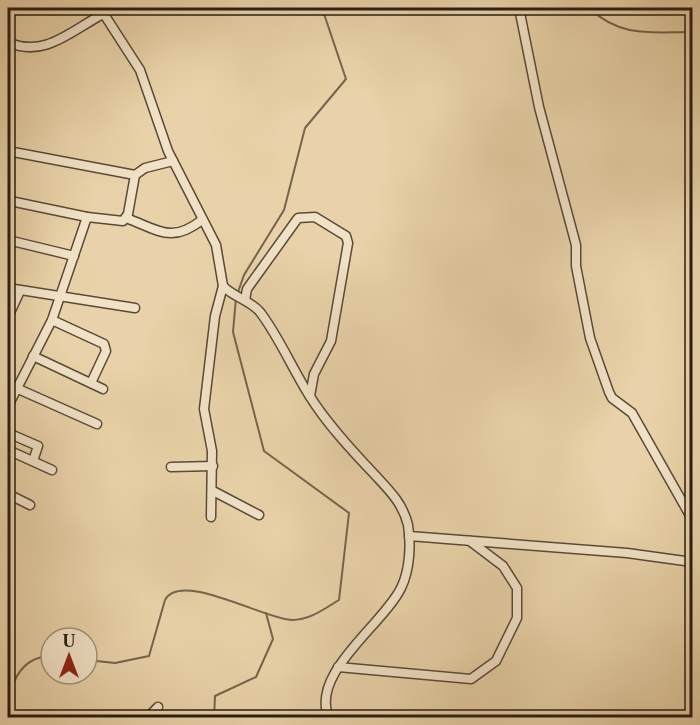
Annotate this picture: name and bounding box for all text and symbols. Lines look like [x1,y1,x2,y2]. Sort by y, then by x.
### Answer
north arrow [39,626,99,686]
text: U [63,631,76,651]

